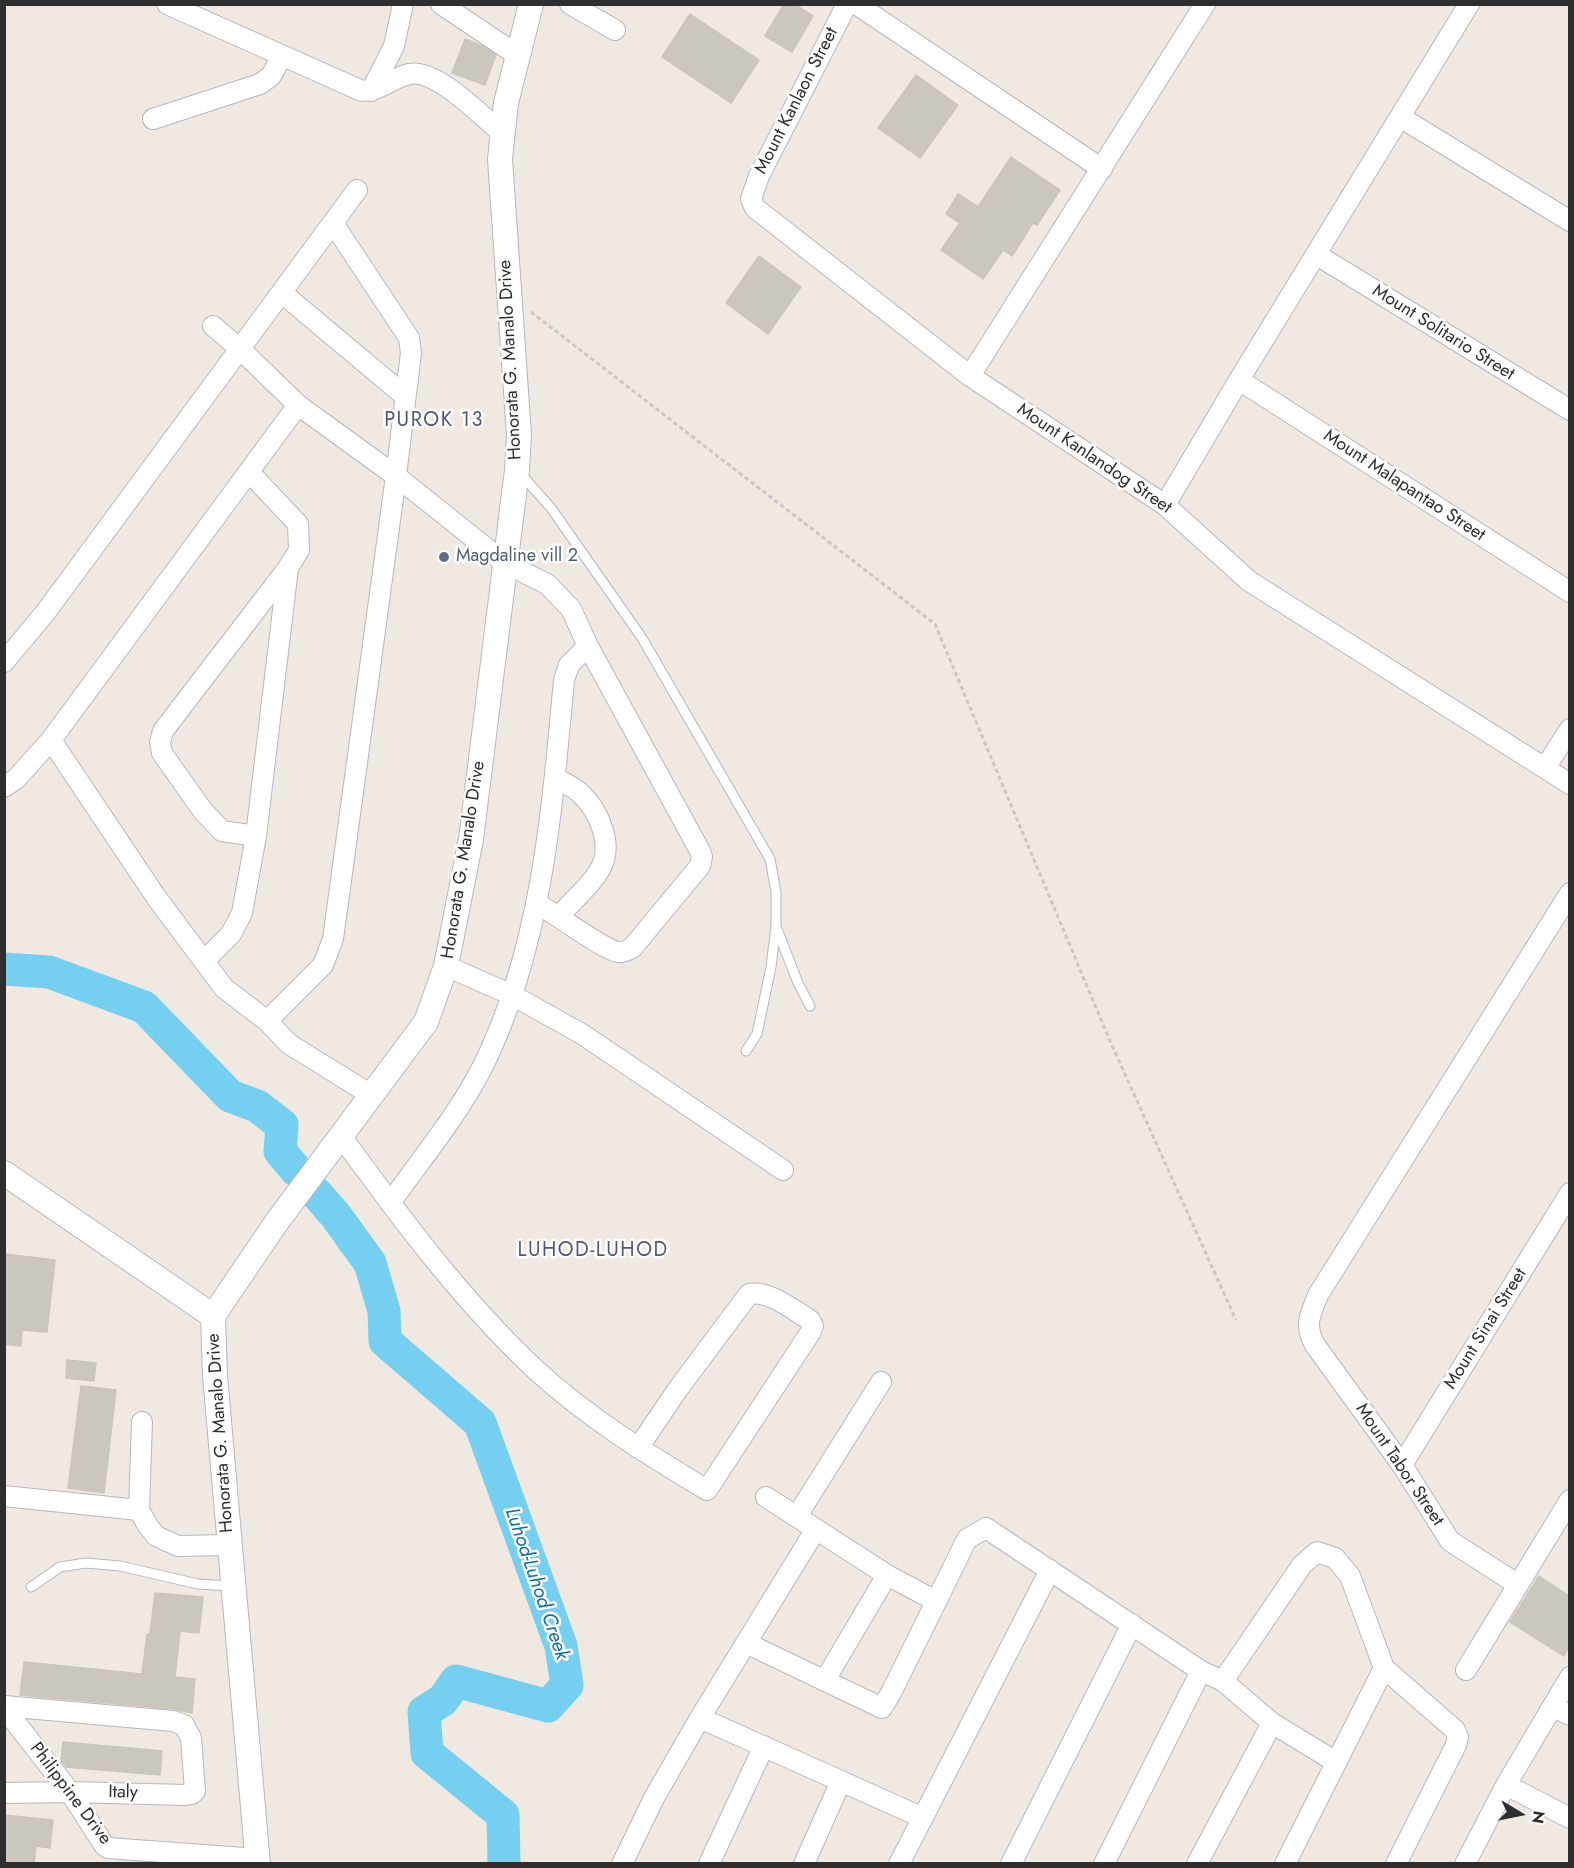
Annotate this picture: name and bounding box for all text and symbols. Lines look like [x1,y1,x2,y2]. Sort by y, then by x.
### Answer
street label: Mount Kanlaon Street [751,24,843,178]
street label: Honorata G. Manalo Drive [495,260,527,460]
street label: Mount Solitario Street [1368,281,1518,385]
street label: Mount Kanlandog Street [1012,399,1176,519]
district label: PUROK 13 [384,409,484,433]
street label: Mount Malapantao Street [1319,426,1489,546]
place label: Magdaline vill 2 [456,546,578,568]
marker: Magdaline vill 2 [437,550,451,564]
street label: Honorata G. Manalo Drive [438,759,490,961]
district label: LUHOD-LUHOD [517,1239,669,1263]
street label: Mount Sinai Street [1440,1264,1532,1394]
street label: Honorata G. Manalo Drive [203,1332,239,1534]
street label: Mount Tabor Street [1350,1400,1448,1530]
water label: Luhod-Luhod Creek [499,1505,573,1663]
street label: Philippine Drive [25,1739,115,1849]
street label: Italy [108,1782,138,1804]
north arrow [1490,1784,1550,1844]
text: N [1526,1809,1551,1825]

